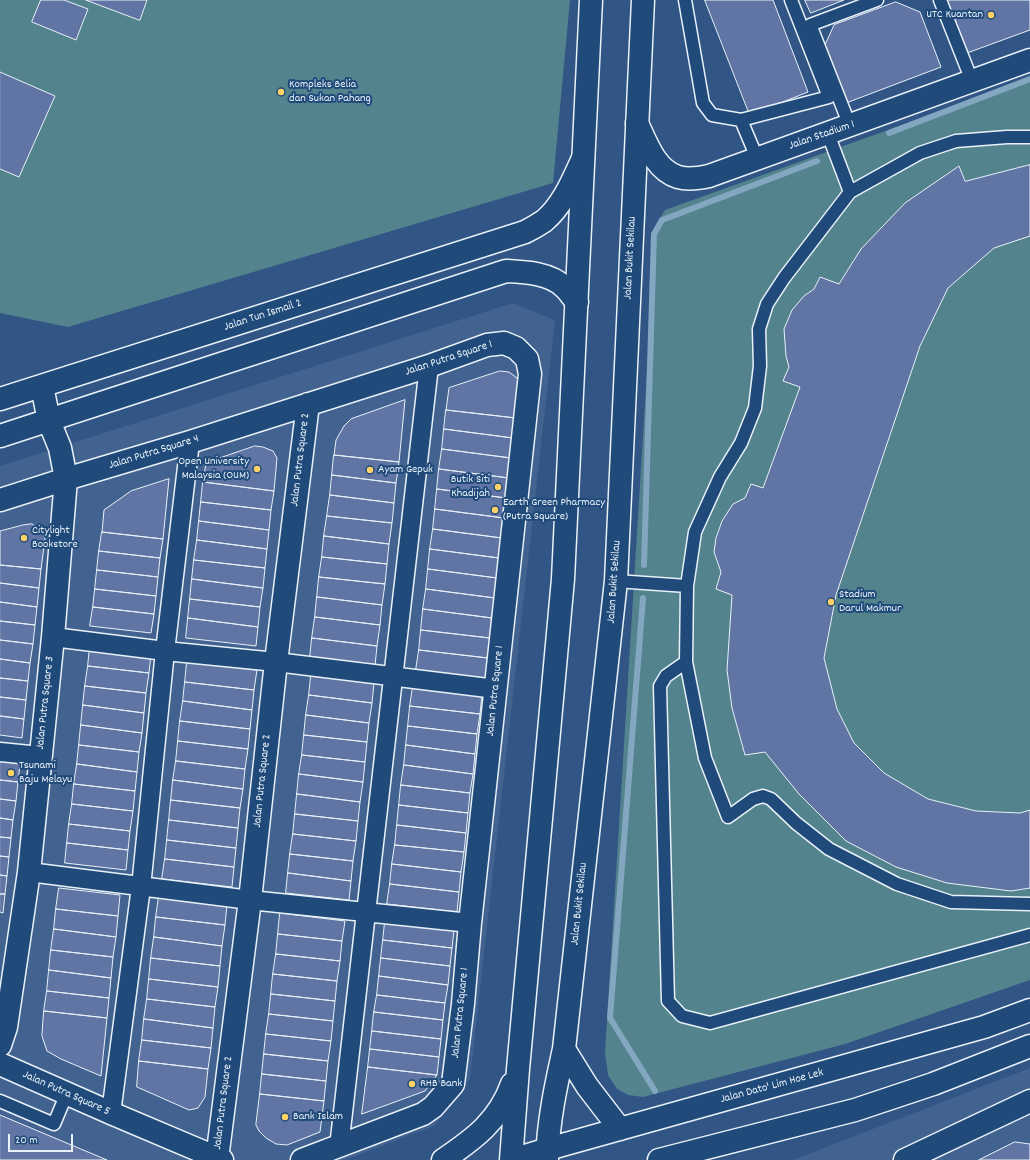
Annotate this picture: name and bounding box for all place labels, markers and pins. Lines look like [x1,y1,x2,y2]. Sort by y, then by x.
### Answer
place label: UTC Kuantan [926,8,983,22]
marker: UTC Kuantan [986,10,996,20]
place label: Kompleks Belia dan Sukan Pahang [289,78,371,106]
marker: Kompleks Belia dan Sukan Pahang [276,87,286,97]
place label: Open University Malaysia (OUM) [178,455,249,483]
place label: Ayam Gepuk [378,463,433,477]
marker: Open University Malaysia (OUM) [252,464,262,474]
marker: Ayam Gepuk [365,465,375,475]
place label: Butik Siti Khadijah [451,473,490,501]
marker: Butik Siti Khadijah [493,482,503,492]
place label: Earth Green Pharmacy (Putra Square) [503,496,605,524]
marker: Earth Green Pharmacy (Putra Square) [490,505,500,515]
place label: Citylight Bookstore [32,524,78,552]
marker: Citylight Bookstore [19,533,29,543]
place label: Stadium Darul Makmur [839,588,901,616]
marker: Stadium Darul Makmur [826,597,836,607]
place label: Tsunami Baju Melayu [19,759,72,787]
marker: Tsunami Baju Melayu [6,768,16,778]
place label: RHB Bank [420,1077,462,1091]
marker: RHB Bank [407,1079,417,1089]
place label: Bank Islam [293,1110,343,1124]
marker: Bank Islam [280,1112,290,1122]

